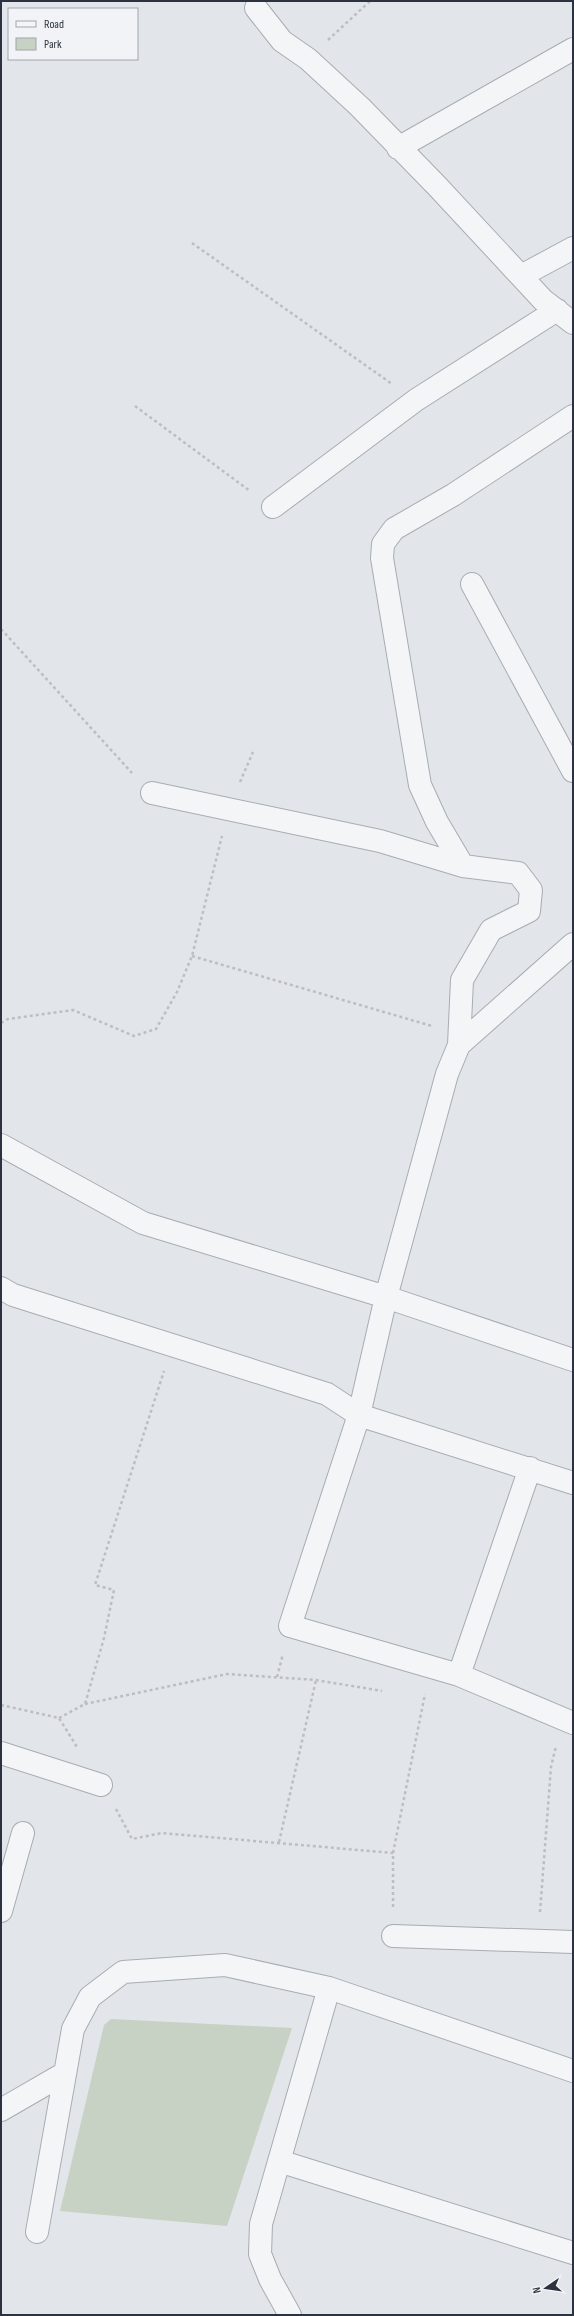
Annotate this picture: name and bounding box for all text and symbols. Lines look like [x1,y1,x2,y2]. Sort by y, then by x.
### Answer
legend [8,8,138,60]
text: Road [44,17,64,32]
text: Park [44,37,62,52]
north arrow [526,2268,566,2308]
text: N [530,2286,544,2294]

